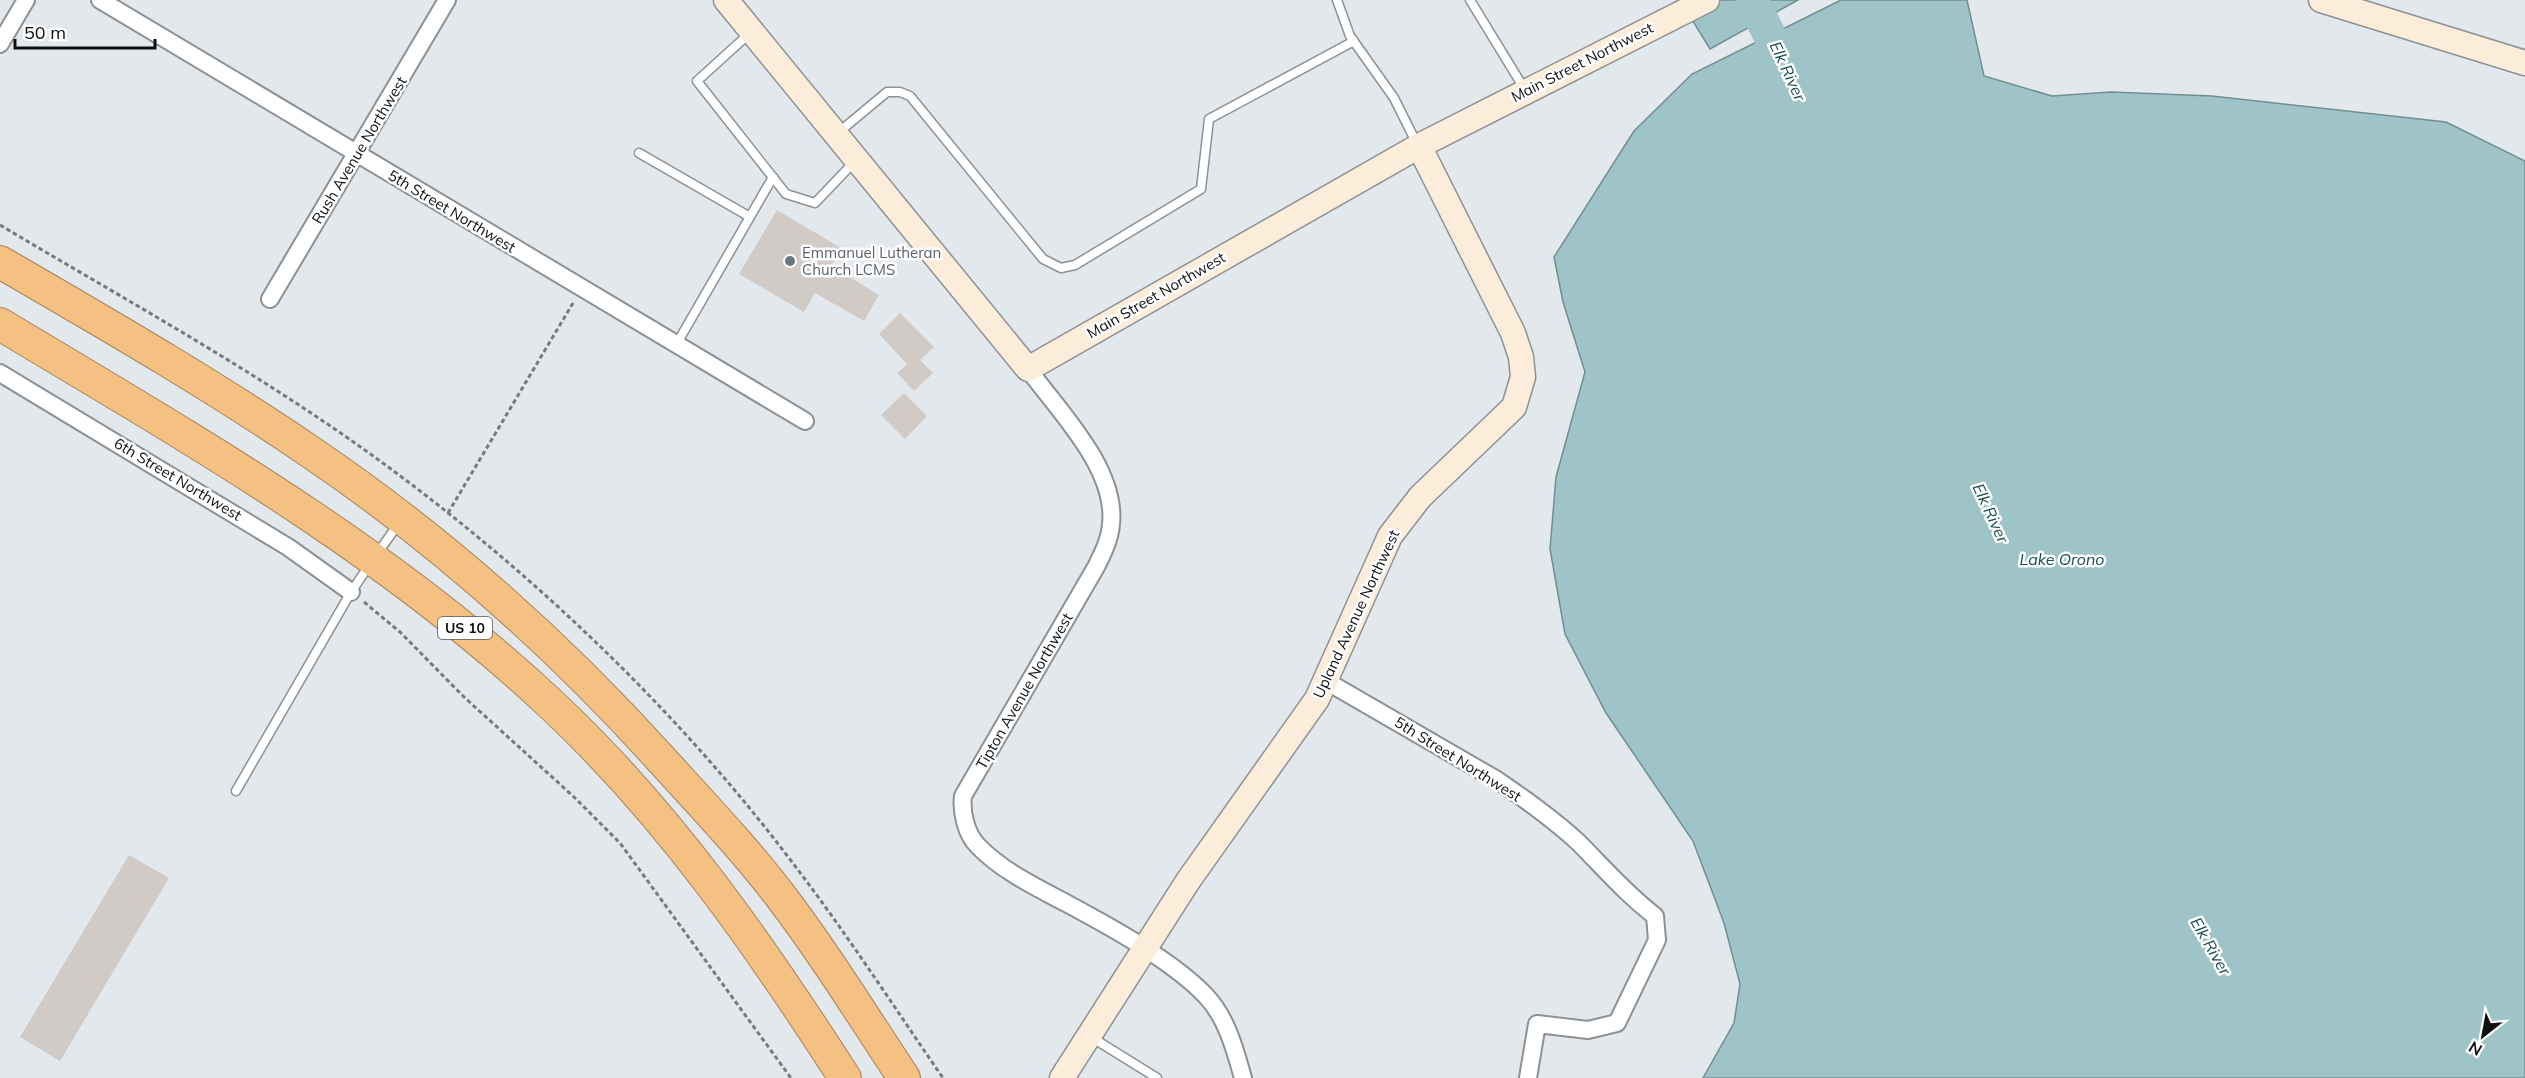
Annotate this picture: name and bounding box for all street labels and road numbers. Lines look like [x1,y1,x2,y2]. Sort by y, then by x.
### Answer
street label: Main Street Northwest [1508,18,1656,106]
street label: Rush Avenue Northwest [307,73,411,227]
street label: 5th Street Northwest [385,165,519,257]
street label: Main Street Northwest [1083,248,1229,342]
street label: 6th Street Northwest [111,433,245,525]
street label: Upland Avenue Northwest [1309,527,1403,701]
street label: Tipton Avenue Northwest [971,609,1077,773]
road number: US 10 [438,617,492,639]
street label: 5th Street Northwest [1391,712,1525,806]

